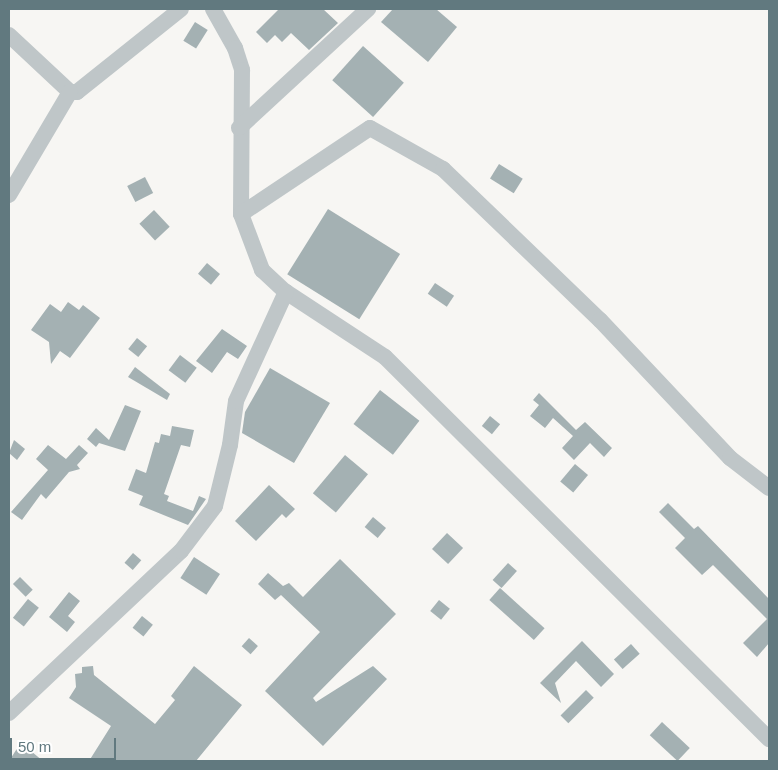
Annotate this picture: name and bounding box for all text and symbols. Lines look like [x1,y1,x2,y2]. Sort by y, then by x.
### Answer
scale bar [12,728,119,760]
text: 50 m [18,738,51,755]

